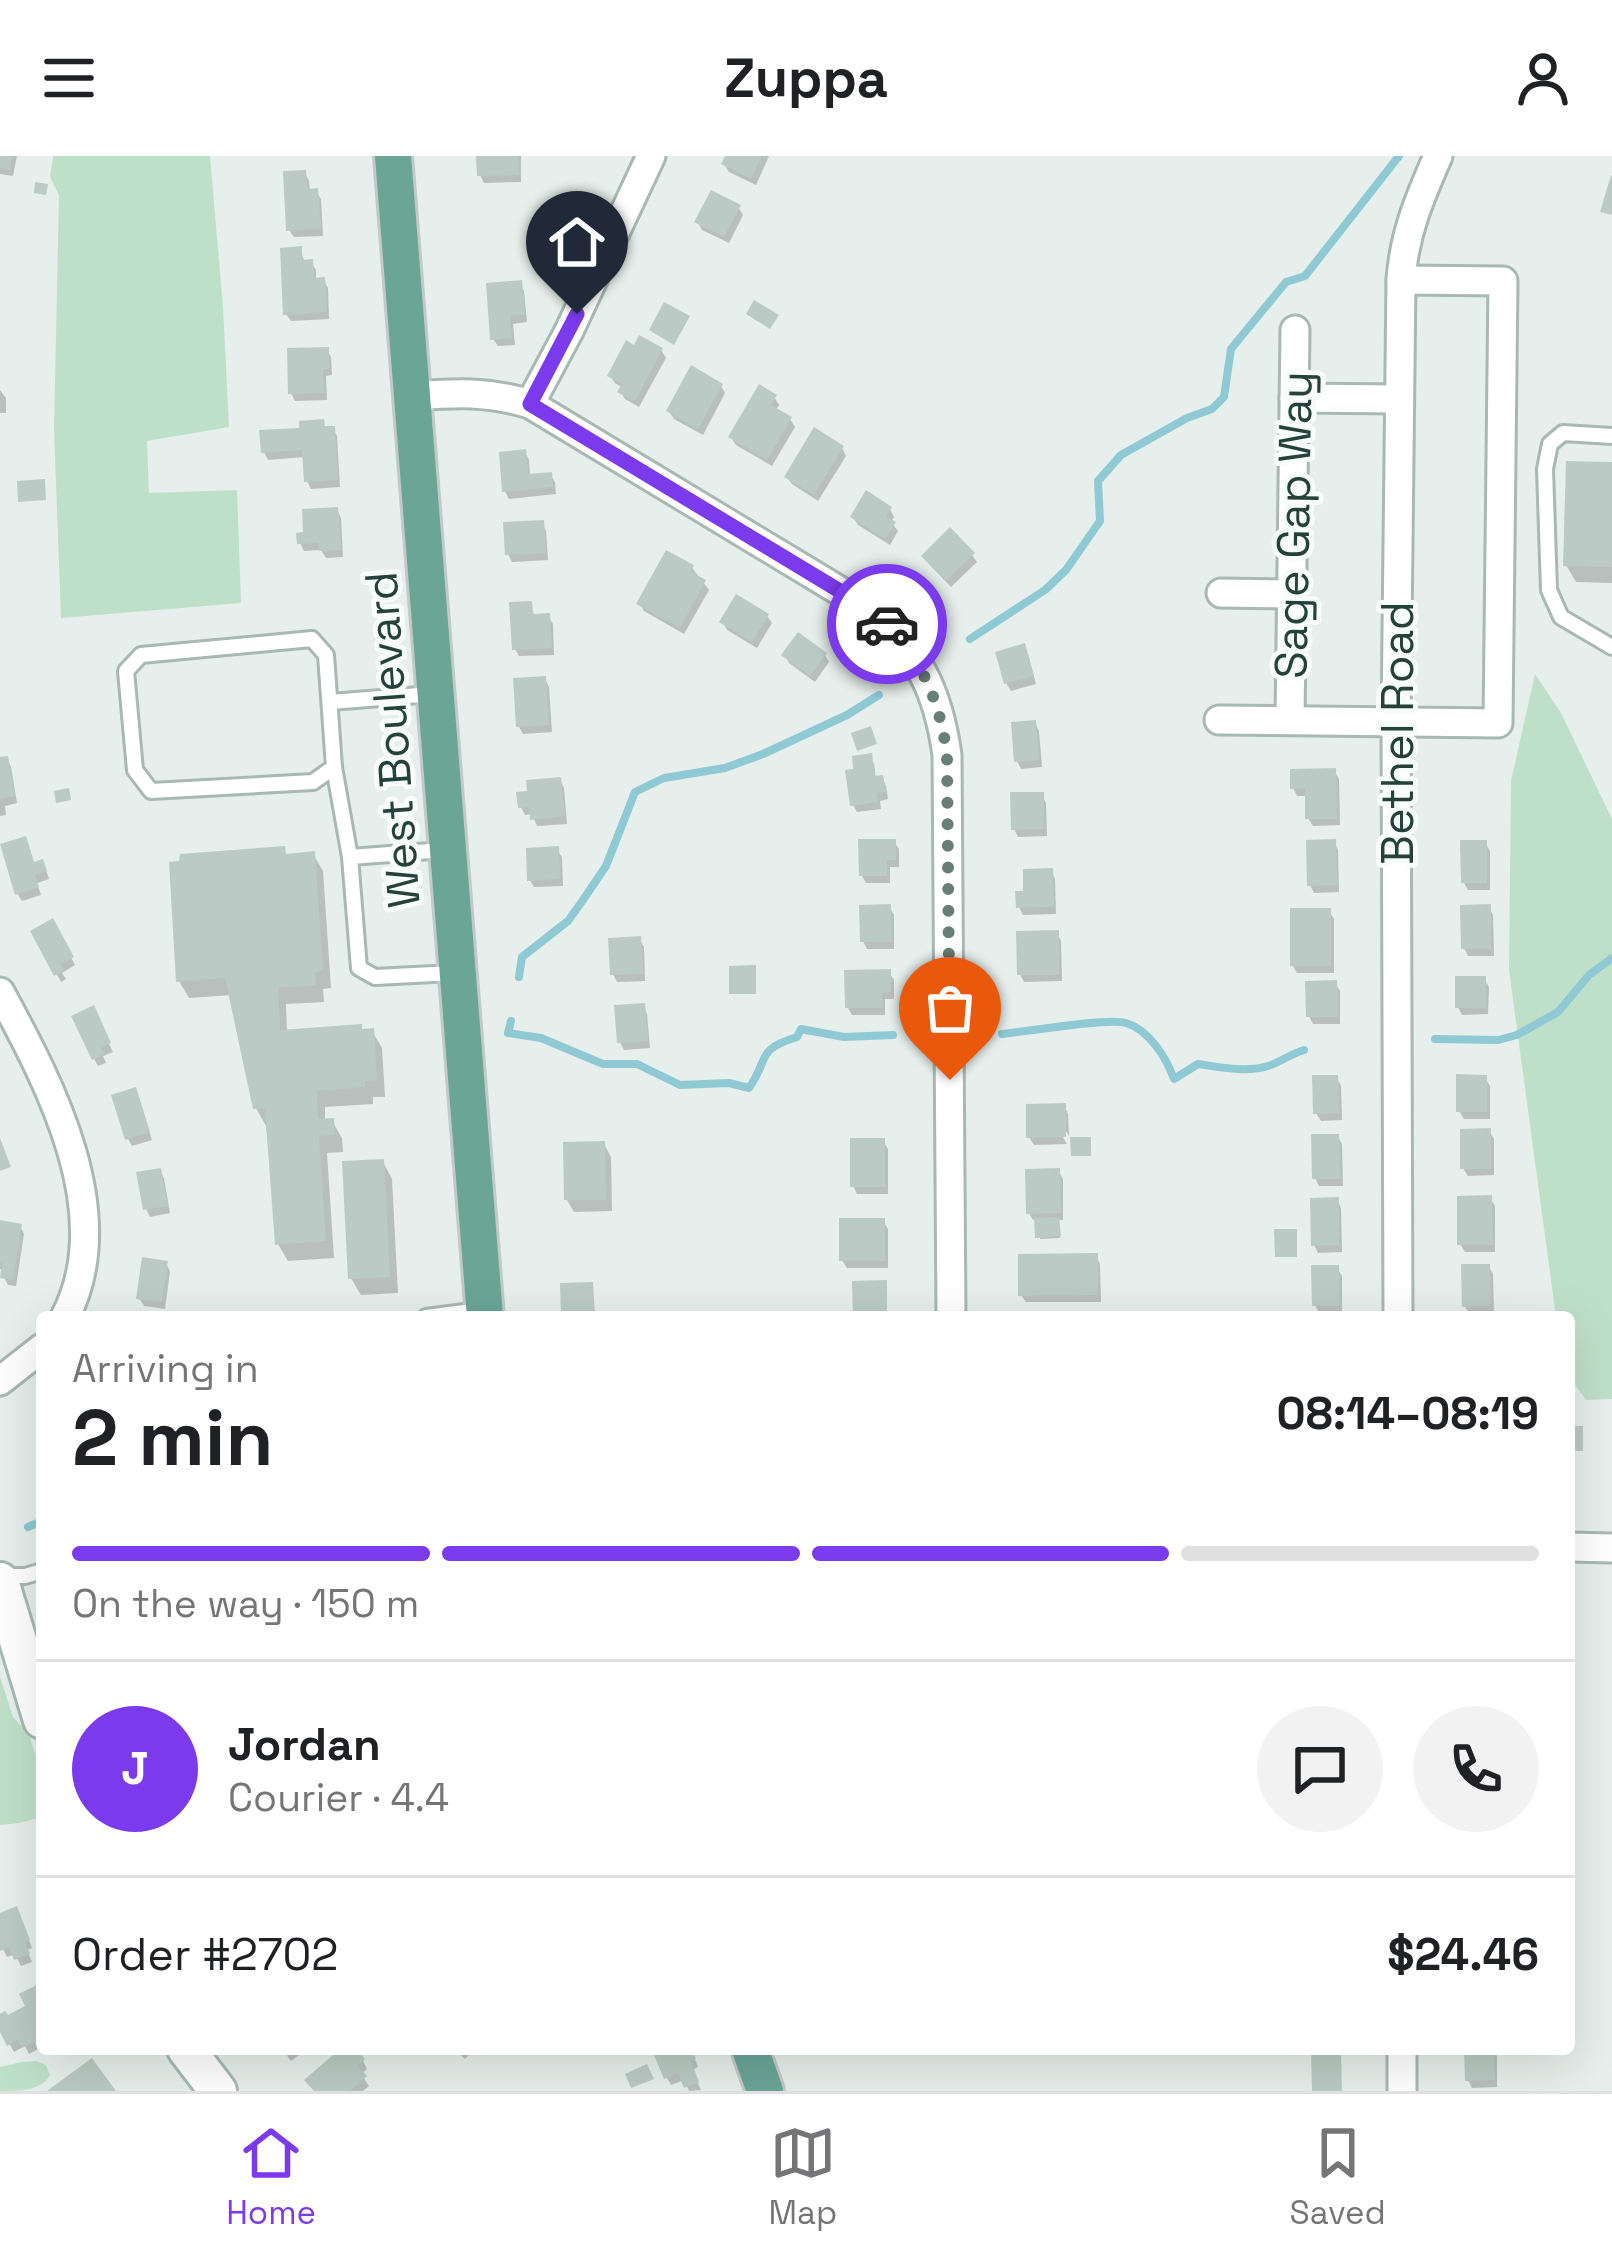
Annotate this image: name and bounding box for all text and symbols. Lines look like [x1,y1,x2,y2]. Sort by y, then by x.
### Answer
text: Zuppa [724,44,888,113]
icon: menu [36,45,102,111]
icon: person [1510,45,1576,111]
pin [526,191,628,314]
icon: home [544,209,610,275]
street label: Sage Gap Way [1262,371,1325,679]
courier [827,564,947,684]
street label: West Boulevard [352,570,433,910]
icon: car [854,591,920,657]
street label: Bethel Road [1369,601,1426,865]
pin [899,957,1001,1080]
icon: bag [917,975,983,1041]
text: Arriving in [72,1344,259,1393]
text: 08:14–08:19 [1276,1385,1539,1442]
text: 2 min [72,1388,274,1488]
text: On the way · 150 m [72,1579,419,1628]
button: chat [1257,1706,1383,1832]
button: phone [1413,1706,1539,1832]
text: Jordan [228,1716,381,1773]
text: J [121,1740,149,1797]
text: Courier · 4.4 [228,1773,449,1822]
text: Order #2702 [72,1926,338,1983]
text: $24.46 [1387,1926,1539,1983]
tab: Home [226,2120,316,2234]
tab: Map [768,2120,837,2234]
tab: Saved [1290,2120,1386,2234]

